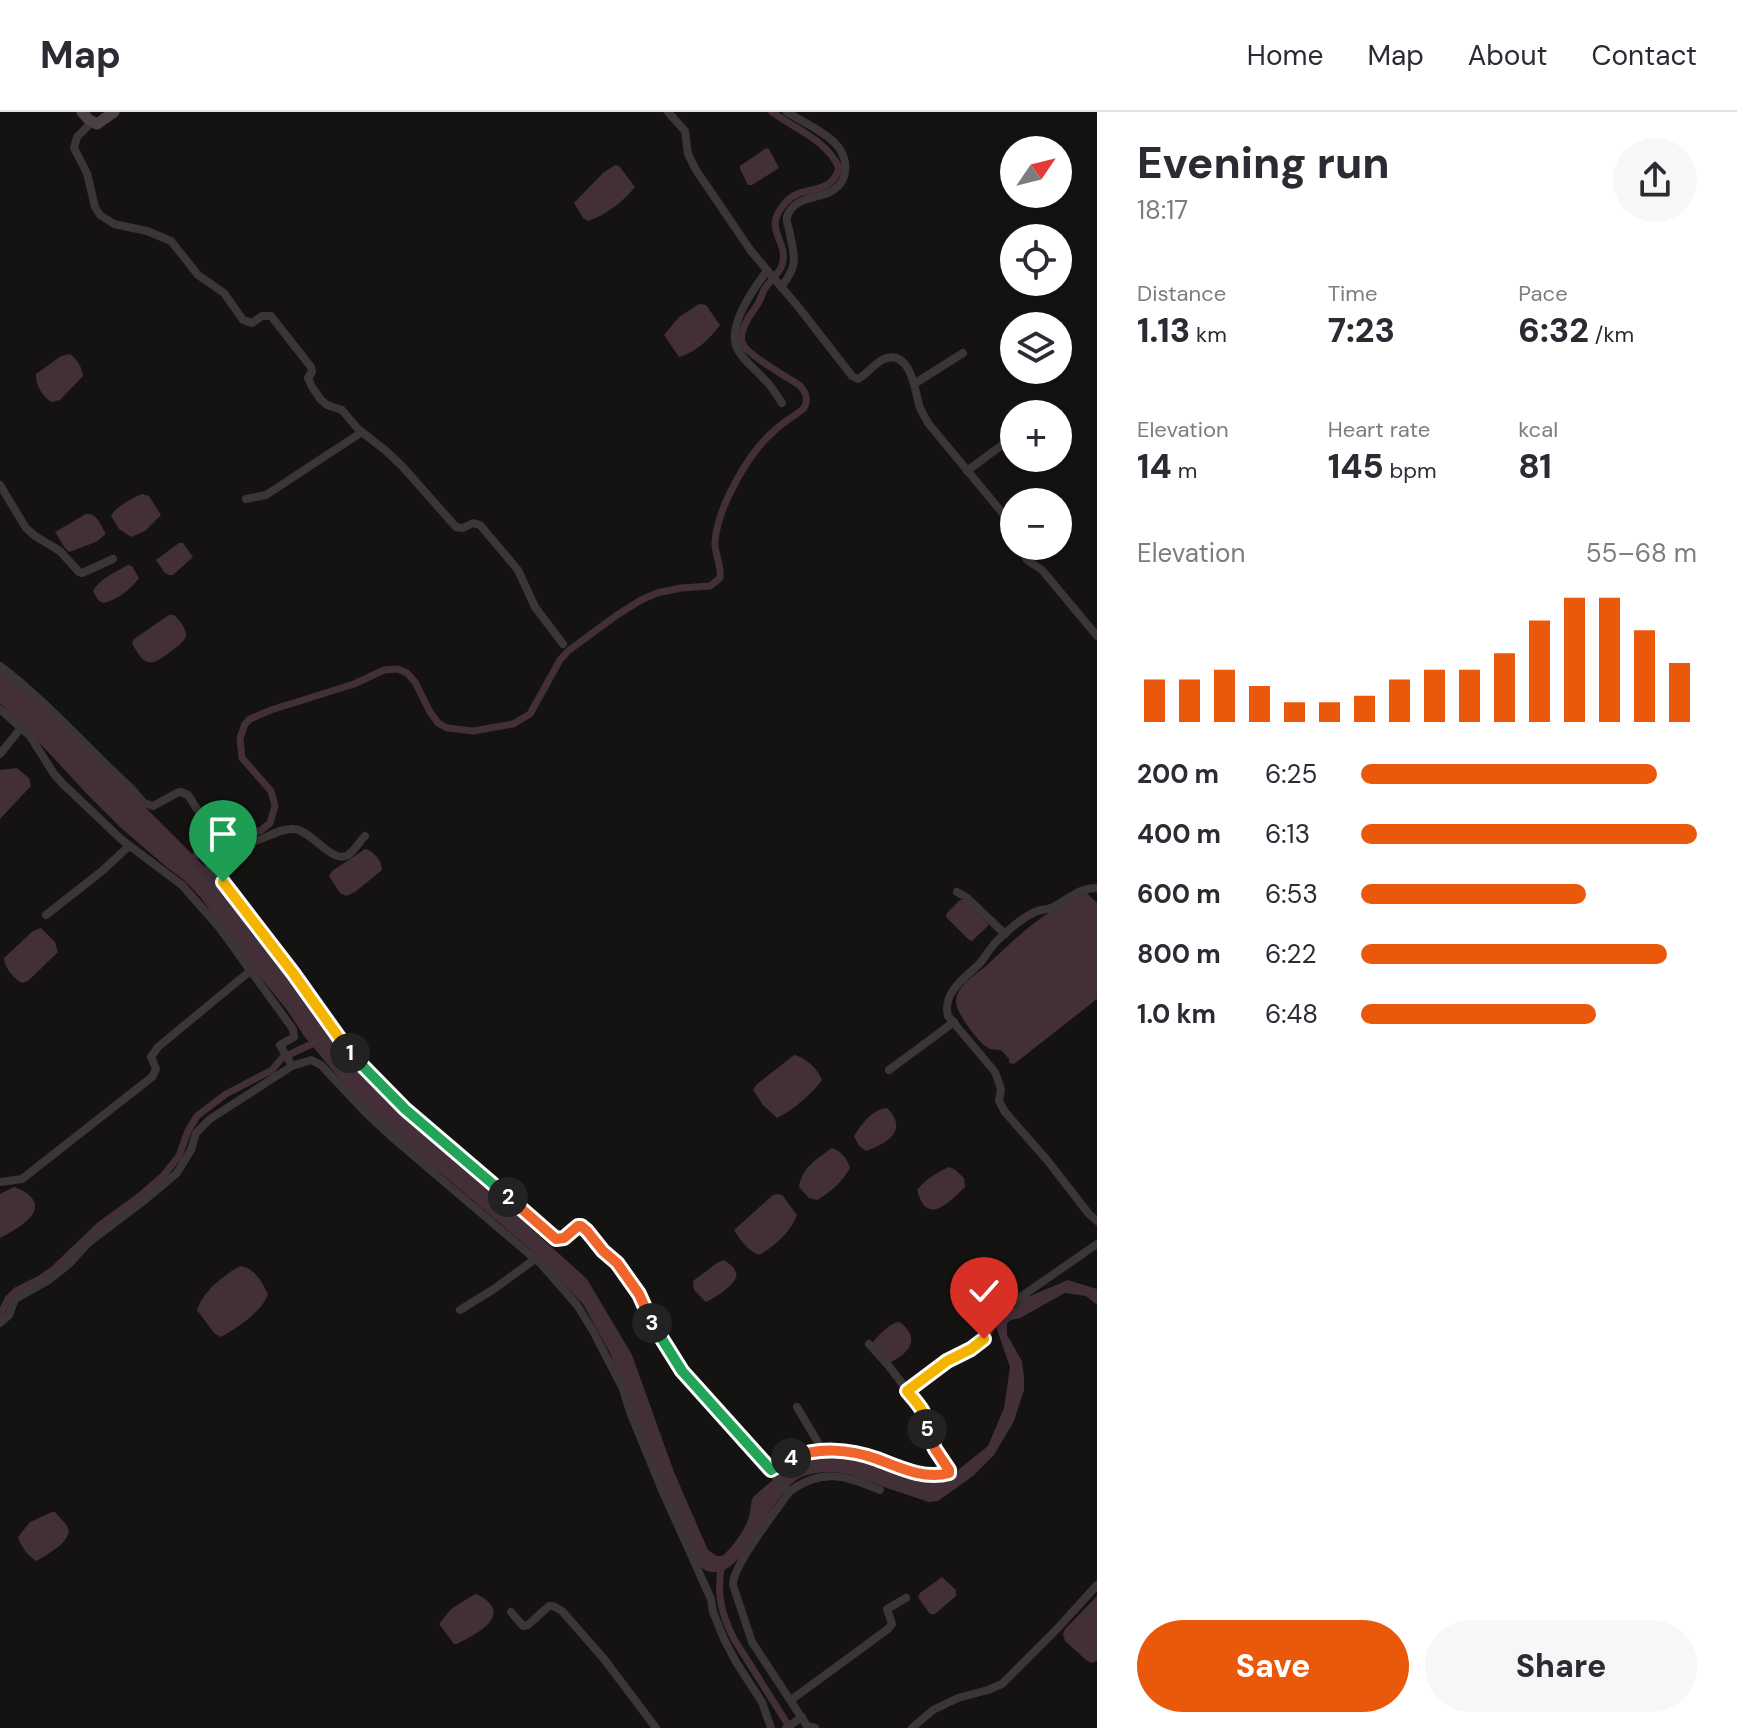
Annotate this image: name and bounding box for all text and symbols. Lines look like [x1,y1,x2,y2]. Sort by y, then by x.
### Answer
text: Map [40,30,121,80]
text: Home [1247,37,1323,74]
text: Map [1367,37,1424,74]
text: About [1468,37,1547,74]
text: Contact [1591,37,1697,74]
text: Evening run [1137,134,1390,192]
north arrow [1000,136,1072,208]
map controls [1000,136,1072,560]
button: share [1613,138,1697,222]
text: 18:17 [1137,193,1188,227]
button: locate [1000,224,1072,296]
text: Distance [1137,279,1226,308]
text: Time [1328,279,1377,308]
text: Pace [1518,279,1568,308]
text: 1.13 [1137,308,1190,353]
text: 7:23 [1328,308,1395,353]
text: 6:32 [1518,308,1589,353]
button: layers [1000,312,1072,384]
text: km [1190,320,1227,349]
text: /km [1589,320,1634,349]
button: + [1000,400,1072,472]
text: Elevation [1137,415,1229,444]
text: Heart rate [1328,415,1430,444]
text: kcal [1518,415,1558,444]
text: 14 [1137,444,1172,489]
text: 145 [1328,444,1384,489]
text: 81 [1518,444,1552,489]
text: m [1172,456,1197,485]
text: bpm [1384,456,1437,485]
button: − [1000,488,1072,560]
text: Elevation [1137,536,1245,570]
text: 55–68 m [1586,536,1697,570]
text: 200 m [1137,757,1219,791]
text: 6:25 [1265,757,1317,791]
pin [189,800,257,882]
icon: arrive [201,812,245,856]
text: 400 m [1137,817,1221,851]
text: 6:13 [1265,817,1310,851]
text: 600 m [1137,877,1221,911]
text: 6:53 [1265,877,1318,911]
text: 800 m [1137,937,1221,971]
text: 6:22 [1265,937,1317,971]
text: 1.0 km [1137,997,1216,1031]
text: 6:48 [1265,997,1318,1031]
pin: 1 [330,1033,370,1073]
text: 1 [346,1038,354,1067]
pin: 2 [488,1177,528,1217]
text: 2 [502,1182,514,1211]
pin [950,1257,1018,1339]
icon: check [962,1269,1006,1313]
pin: 3 [632,1303,672,1343]
text: 3 [645,1308,659,1337]
pin: 5 [907,1409,947,1449]
text: 5 [920,1414,934,1443]
pin: 4 [771,1438,811,1478]
text: 4 [784,1443,798,1472]
button: Save [1137,1620,1409,1712]
button: Share [1425,1620,1697,1712]

